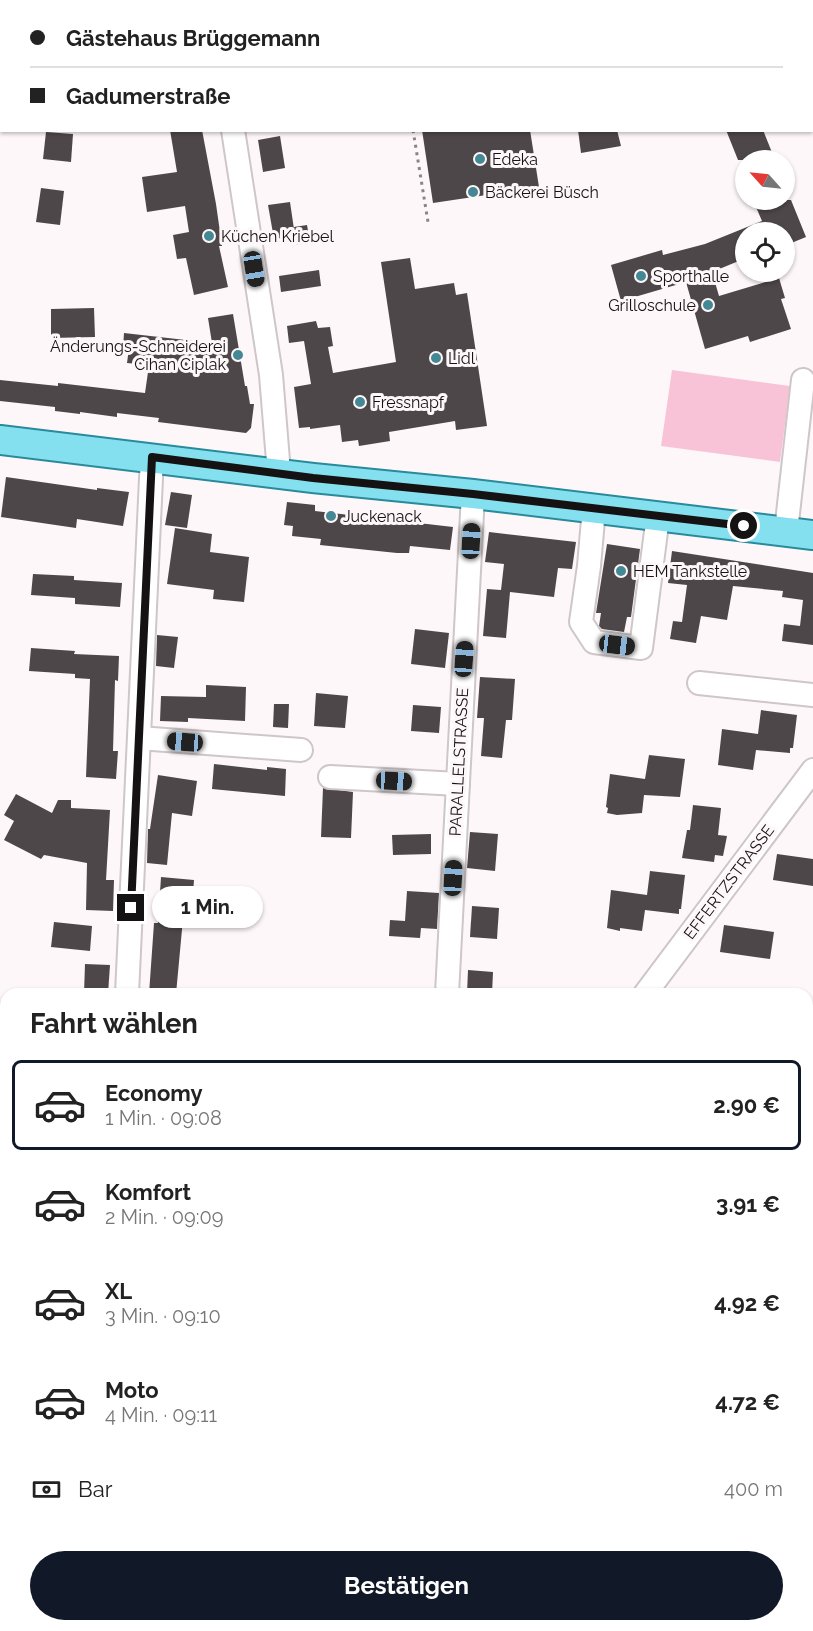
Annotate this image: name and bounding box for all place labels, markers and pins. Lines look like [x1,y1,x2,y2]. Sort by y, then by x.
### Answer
place label: Edeka [492,150,538,169]
marker: Edeka [473,152,487,166]
place label: Bäckerei Büsch [485,183,599,202]
marker: Bäckerei Büsch [466,185,480,199]
place label: Küchen Kriebel [221,227,334,246]
marker: Küchen Kriebel [202,229,216,243]
place label: Sporthalle [653,267,729,286]
marker: Sporthalle [634,269,648,283]
place label: Grilloschule [608,296,696,315]
marker: Grilloschule [701,298,715,312]
place label: Änderungs-Schneiderei Cihan Ciplak [50,336,227,374]
marker: Änderungs-Schneiderei Cihan Ciplak [231,348,245,362]
place label: Lidl [448,349,476,368]
marker: Lidl [429,351,443,365]
place label: Fressnapf [372,393,445,412]
marker: Fressnapf [353,395,367,409]
place label: Juckenack [343,507,422,526]
marker: Juckenack [324,509,338,523]
place label: HEM Tankstelle [633,562,747,581]
marker: HEM Tankstelle [614,564,628,578]

